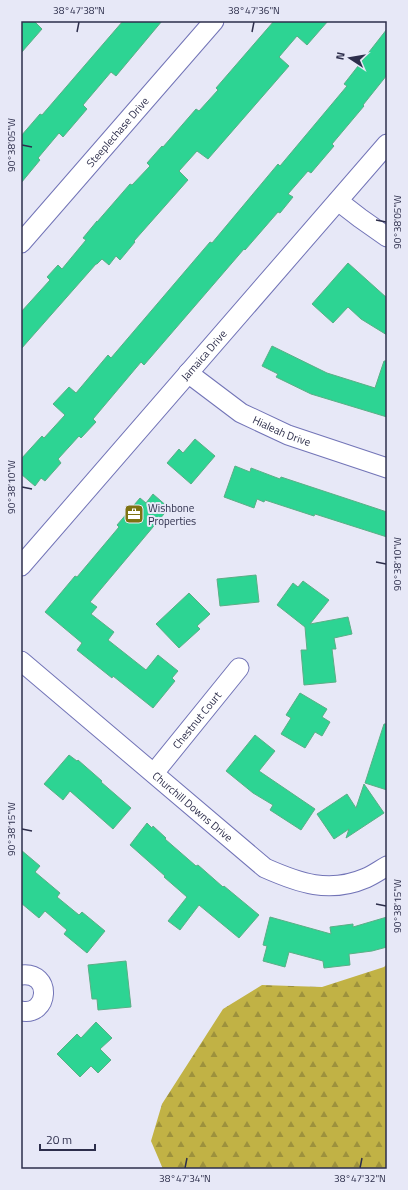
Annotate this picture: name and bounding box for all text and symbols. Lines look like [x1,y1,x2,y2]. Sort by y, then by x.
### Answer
text: 38°47'38"N [53,3,105,18]
text: 38°47'36"N [228,3,280,18]
north arrow [330,38,370,78]
text: N [332,51,349,61]
street label: Steeplechase Drive [82,93,153,171]
text: 90°38'05"W [4,118,19,172]
text: 90°38'05"W [390,195,405,249]
street label: Jamaica Drive [177,326,231,384]
street label: Hialeah Drive [250,412,313,450]
text: 90°38'10"W [4,460,19,514]
place label: Wishbone Properties [148,500,196,529]
office icon: Wishbone Properties [123,503,145,525]
text: 90°38'10"W [390,537,405,591]
street label: Chestnut Court [169,688,225,752]
street label: Churchill Downs Drive [149,768,237,846]
text: 90°38'15"W [4,802,19,856]
text: 90°38'15"W [390,879,405,933]
scale bar [40,1126,95,1152]
text: 20 m [46,1130,72,1149]
text: 38°47'34"N [159,1171,211,1186]
text: 38°47'32"N [334,1171,386,1186]

